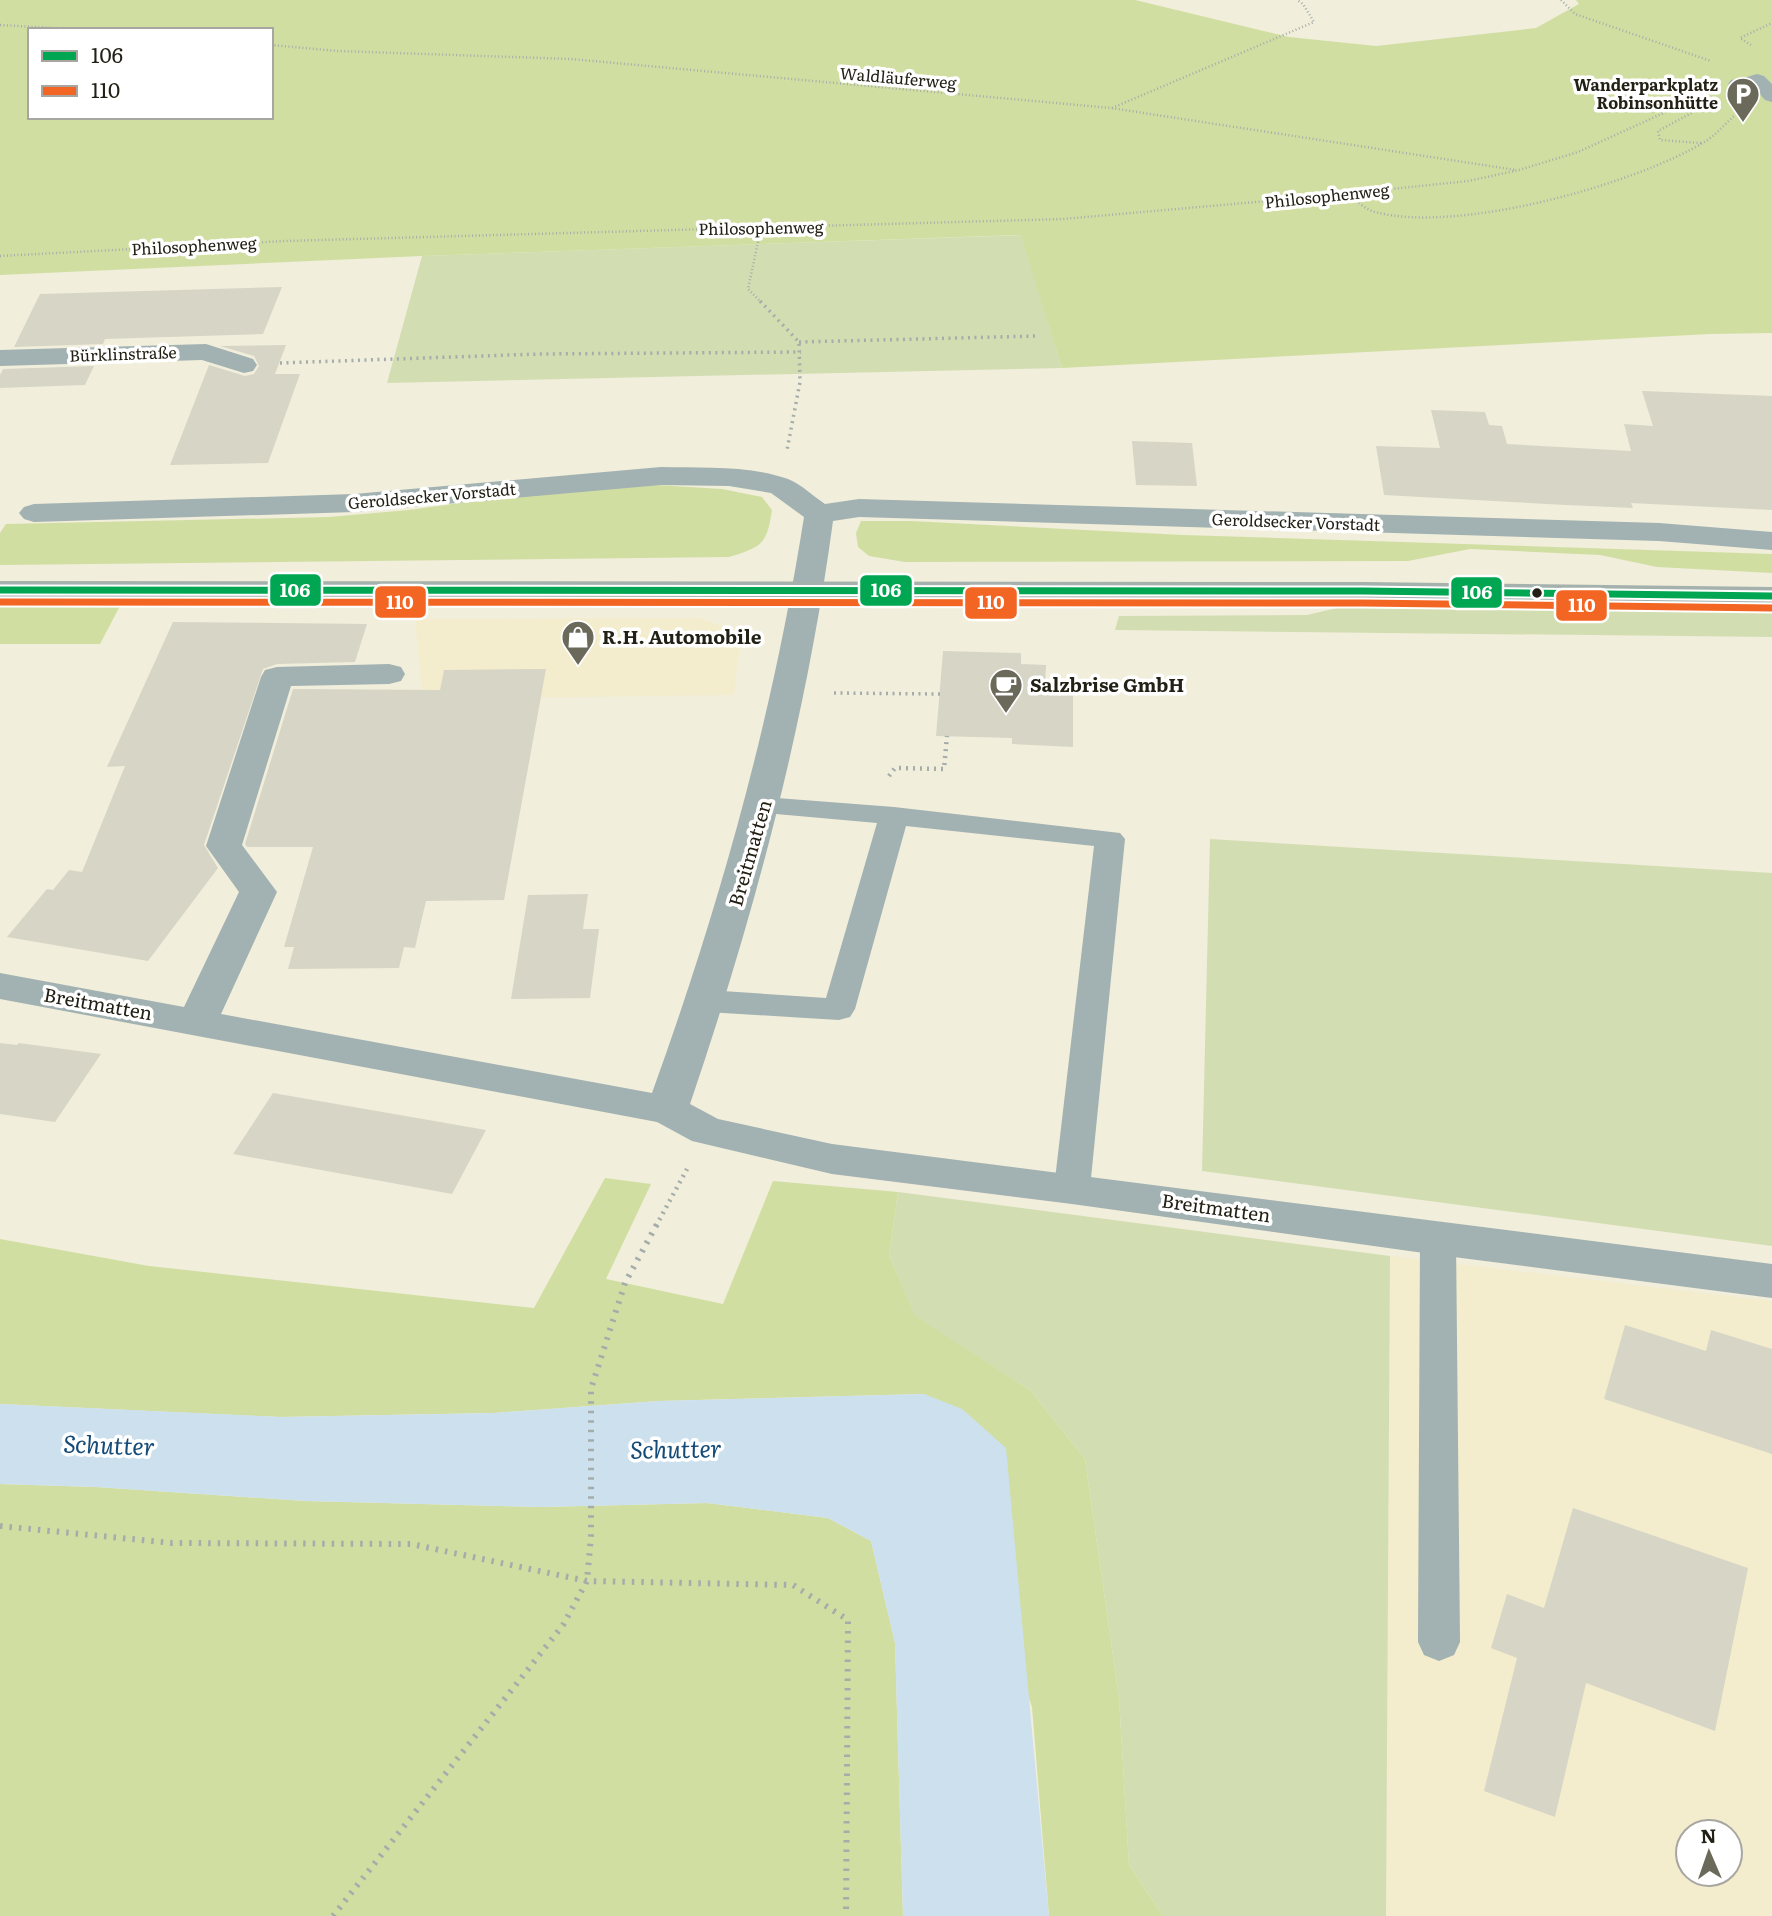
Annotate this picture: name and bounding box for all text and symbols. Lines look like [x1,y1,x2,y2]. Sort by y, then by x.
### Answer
legend [28,28,273,119]
text: 106 [91,38,123,69]
street label: Waldläuferweg [839,60,958,94]
place label: Wanderparkplatz Robinsonhütte [1573,72,1718,114]
text: 110 [91,73,120,104]
parking icon: Wanderparkplatz Robinsonhütte [1724,75,1762,124]
street label: Philosophenweg [1263,177,1391,213]
street label: Philosophenweg [698,214,824,240]
street label: Philosophenweg [131,230,257,260]
street label: Bürklinstraße [69,339,177,367]
street label: Geroldsecker Vorstadt [347,476,517,514]
street label: Geroldsecker Vorstadt [1211,506,1381,536]
line badge: 106 [269,573,322,607]
line badge: 106 [859,574,913,607]
text: 106 [280,575,310,603]
text: 106 [871,575,901,603]
line badge: 106 [1450,576,1503,609]
text: 106 [1462,577,1492,605]
line badge: 110 [374,585,427,619]
line badge: 110 [964,586,1018,620]
unlabelled marker [1530,586,1544,600]
text: 110 [386,587,414,615]
text: 110 [977,587,1005,615]
line badge: 110 [1555,589,1608,622]
text: 110 [1568,590,1596,618]
shop icon: R.H. Automobile [559,618,597,667]
place label: R.H. Automobile [602,622,762,650]
cafe icon: Salzbrise GmbH [987,666,1025,715]
place label: Salzbrise GmbH [1030,670,1184,698]
street label: Breitmatten [720,796,778,909]
street label: Breitmatten [42,980,155,1026]
street label: Breitmatten [1160,1186,1272,1229]
water label: Schutter [63,1424,156,1463]
water label: Schutter [630,1429,722,1466]
north arrow [1674,1818,1744,1888]
text: N [1700,1821,1717,1849]

